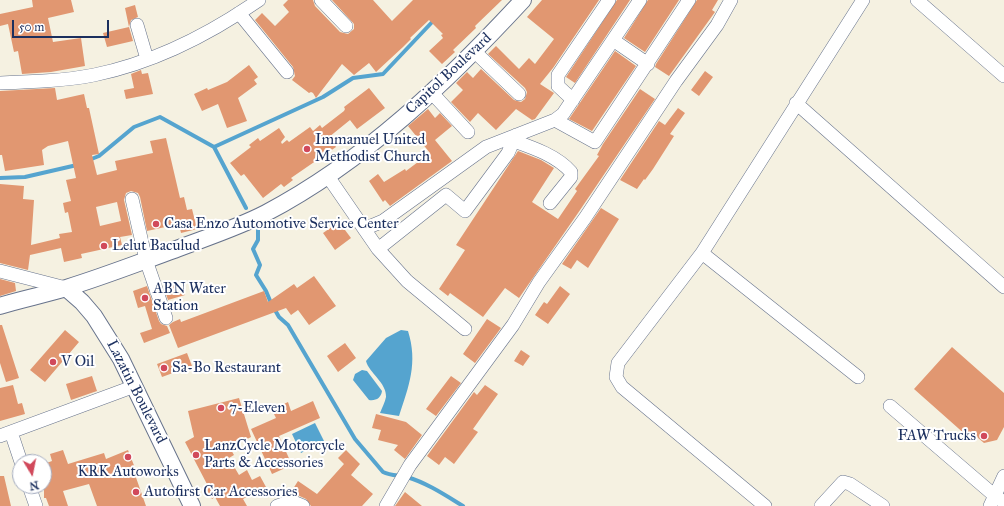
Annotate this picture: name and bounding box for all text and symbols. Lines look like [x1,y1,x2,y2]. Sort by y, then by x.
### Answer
scale bar [14,12,111,38]
text: 50 m [19,20,44,34]
street label: Capitol Boulevard [402,30,496,118]
place label: Immanuel United Methodist Church [315,131,430,166]
marker: Immanuel United Methodist Church [302,144,312,154]
place label: Casa Enzo Automotive Service Center [164,215,399,233]
marker: Casa Enzo Automotive Service Center [151,219,161,229]
place label: Lelut Baculud [112,237,200,255]
marker: Lelut Baculud [99,241,109,251]
place label: ABN Water Station [153,280,226,315]
marker: ABN Water Station [140,293,150,303]
street label: Lazatin Boulevard [102,337,170,447]
place label: V Oil [61,353,94,371]
marker: V Oil [48,357,58,367]
place label: Sa-Bo Restaurant [172,359,281,377]
marker: Sa-Bo Restaurant [159,363,169,373]
place label: 7-Eleven [229,399,285,417]
marker: 7-Eleven [216,403,226,413]
place label: FAW Trucks [898,427,976,445]
marker: FAW Trucks [979,431,989,441]
place label: LanzCycle Motorcycle Parts & Accessories [204,437,345,472]
marker: LanzCycle Motorcycle Parts & Accessories [191,450,201,460]
marker: KRK Autoworks [123,452,133,462]
north arrow [12,454,52,494]
place label: KRK Autoworks [77,463,179,481]
text: N [28,478,40,493]
place label: Autofirst Car Accessories [144,483,298,501]
marker: Autofirst Car Accessories [131,487,141,497]

